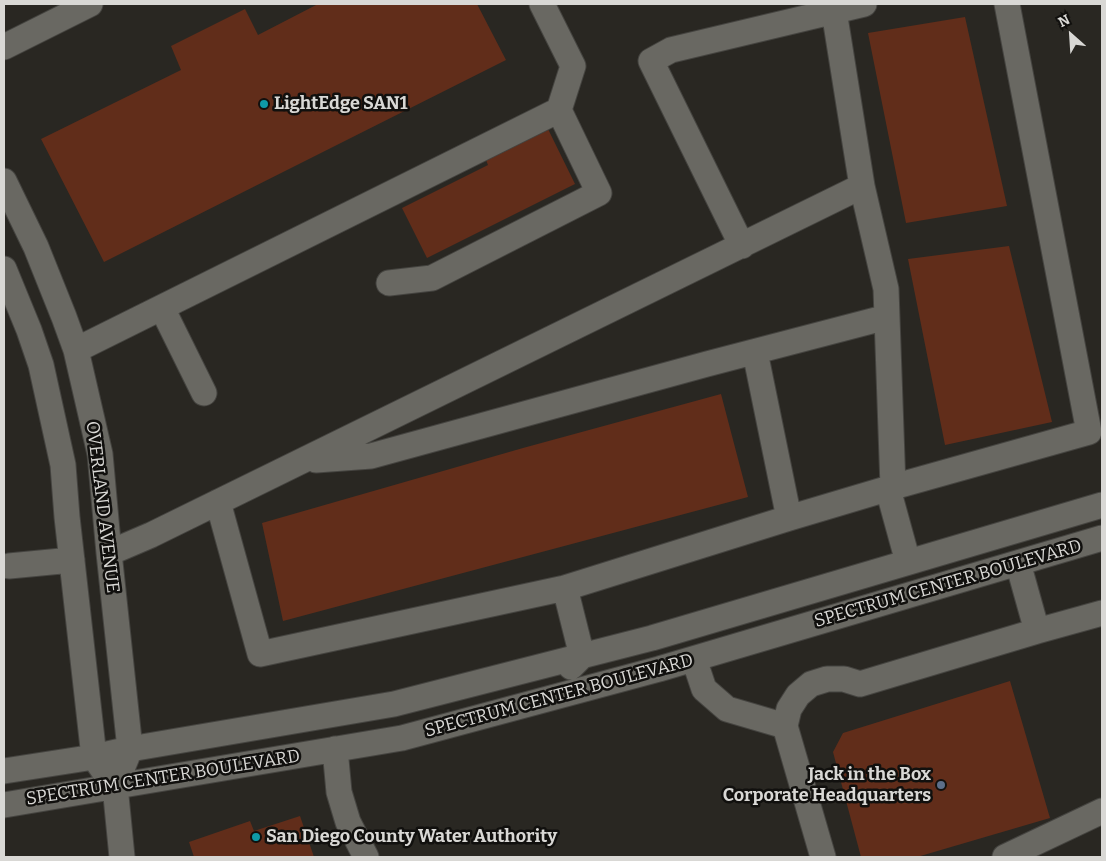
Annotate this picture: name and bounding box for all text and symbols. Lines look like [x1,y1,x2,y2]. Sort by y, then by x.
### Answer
north arrow [1046,10,1096,60]
text: N [1056,11,1073,31]
place label: LightEdge SAN1 [274,93,407,115]
marker: LightEdge SAN1 [258,98,270,110]
street label: OVERLAND AVENUE [81,420,123,594]
street label: SPECTRUM CENTER BOULEVARD [812,535,1084,633]
street label: SPECTRUM CENTER BOULEVARD [422,650,696,742]
street label: SPECTRUM CENTER BOULEVARD [24,746,302,810]
place label: Jack in the Box Corporate Headquarters [723,764,931,806]
marker: Jack in the Box Corporate Headquarters [935,779,947,791]
place label: San Diego County Water Authority [266,826,557,848]
marker: San Diego County Water Authority [250,831,262,843]

